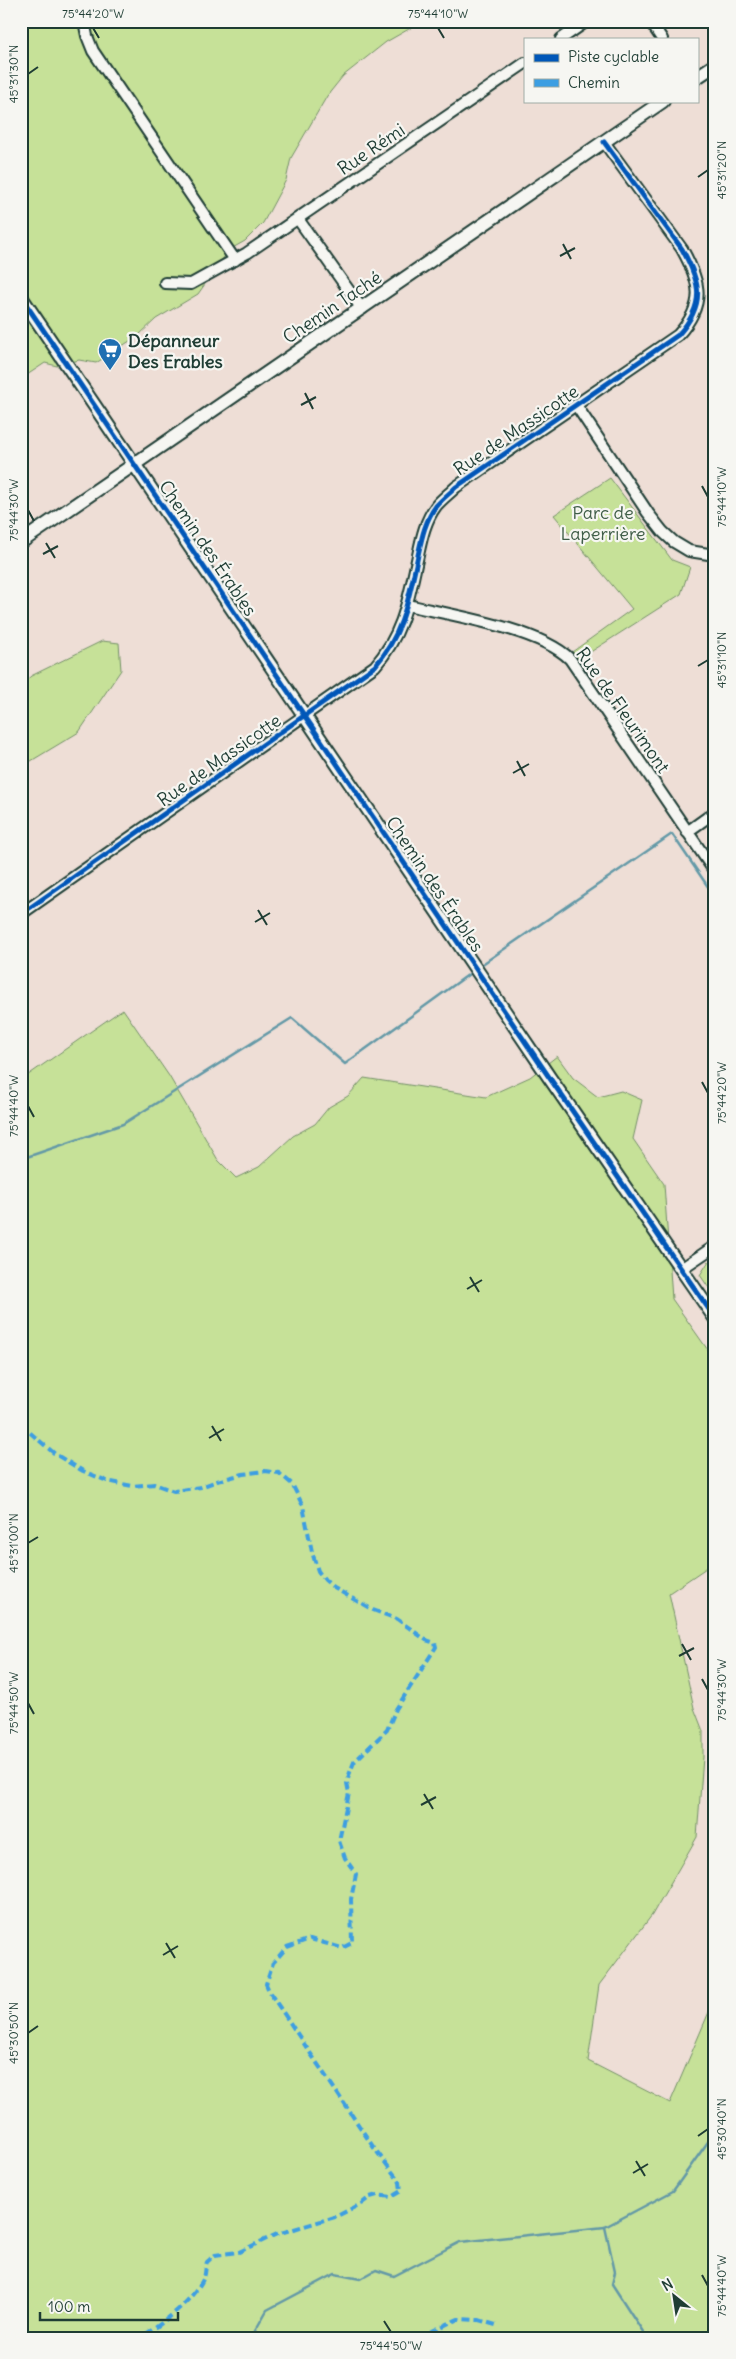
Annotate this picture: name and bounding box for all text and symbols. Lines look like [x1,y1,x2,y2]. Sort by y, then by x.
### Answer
text: 75°44'20"W [62,6,124,21]
text: 75°44'10"W [408,6,468,21]
legend [524,38,698,102]
text: 45°31'30"N [6,45,21,103]
text: Piste cyclable [568,47,659,66]
text: Chemin [568,73,620,92]
street label: Rue Rémi [333,118,409,180]
text: 45°31'20"N [714,141,729,199]
street label: Chemin Taché [278,266,386,348]
place label: Dépanneur Des Erables [128,329,223,373]
supermarket icon: Dépanneur Des Erables [97,337,123,371]
street label: Rue de Massicotte [449,380,583,480]
text: 75°44'10"W [714,467,729,527]
street label: Chemin des Érables [154,476,262,620]
text: 75°44'30"W [6,479,21,541]
park label: Parc de Laperrière [561,501,645,545]
text: 45°31'10"N [714,632,729,688]
street label: Rue de Fleurimont [571,643,675,777]
street label: Rue de Massicotte [153,709,285,811]
street label: Chemin des Érables [381,812,489,956]
text: 75°44'20"W [714,1062,729,1124]
text: 75°44'40"W [6,1075,21,1137]
text: 45°31'00"N [6,1513,21,1573]
text: 75°44'30"W [714,1659,729,1721]
text: 75°44'50"W [6,1672,21,1734]
text: 45°30'50"N [6,2002,21,2064]
text: 45°30'40"N [714,2098,729,2160]
text: 75°44'40"W [714,2255,729,2317]
north arrow [648,2272,698,2322]
text: N [659,2275,676,2295]
scale bar [40,2289,178,2321]
text: 100 m [48,2297,90,2316]
text: 75°44'50"W [360,2338,422,2353]

